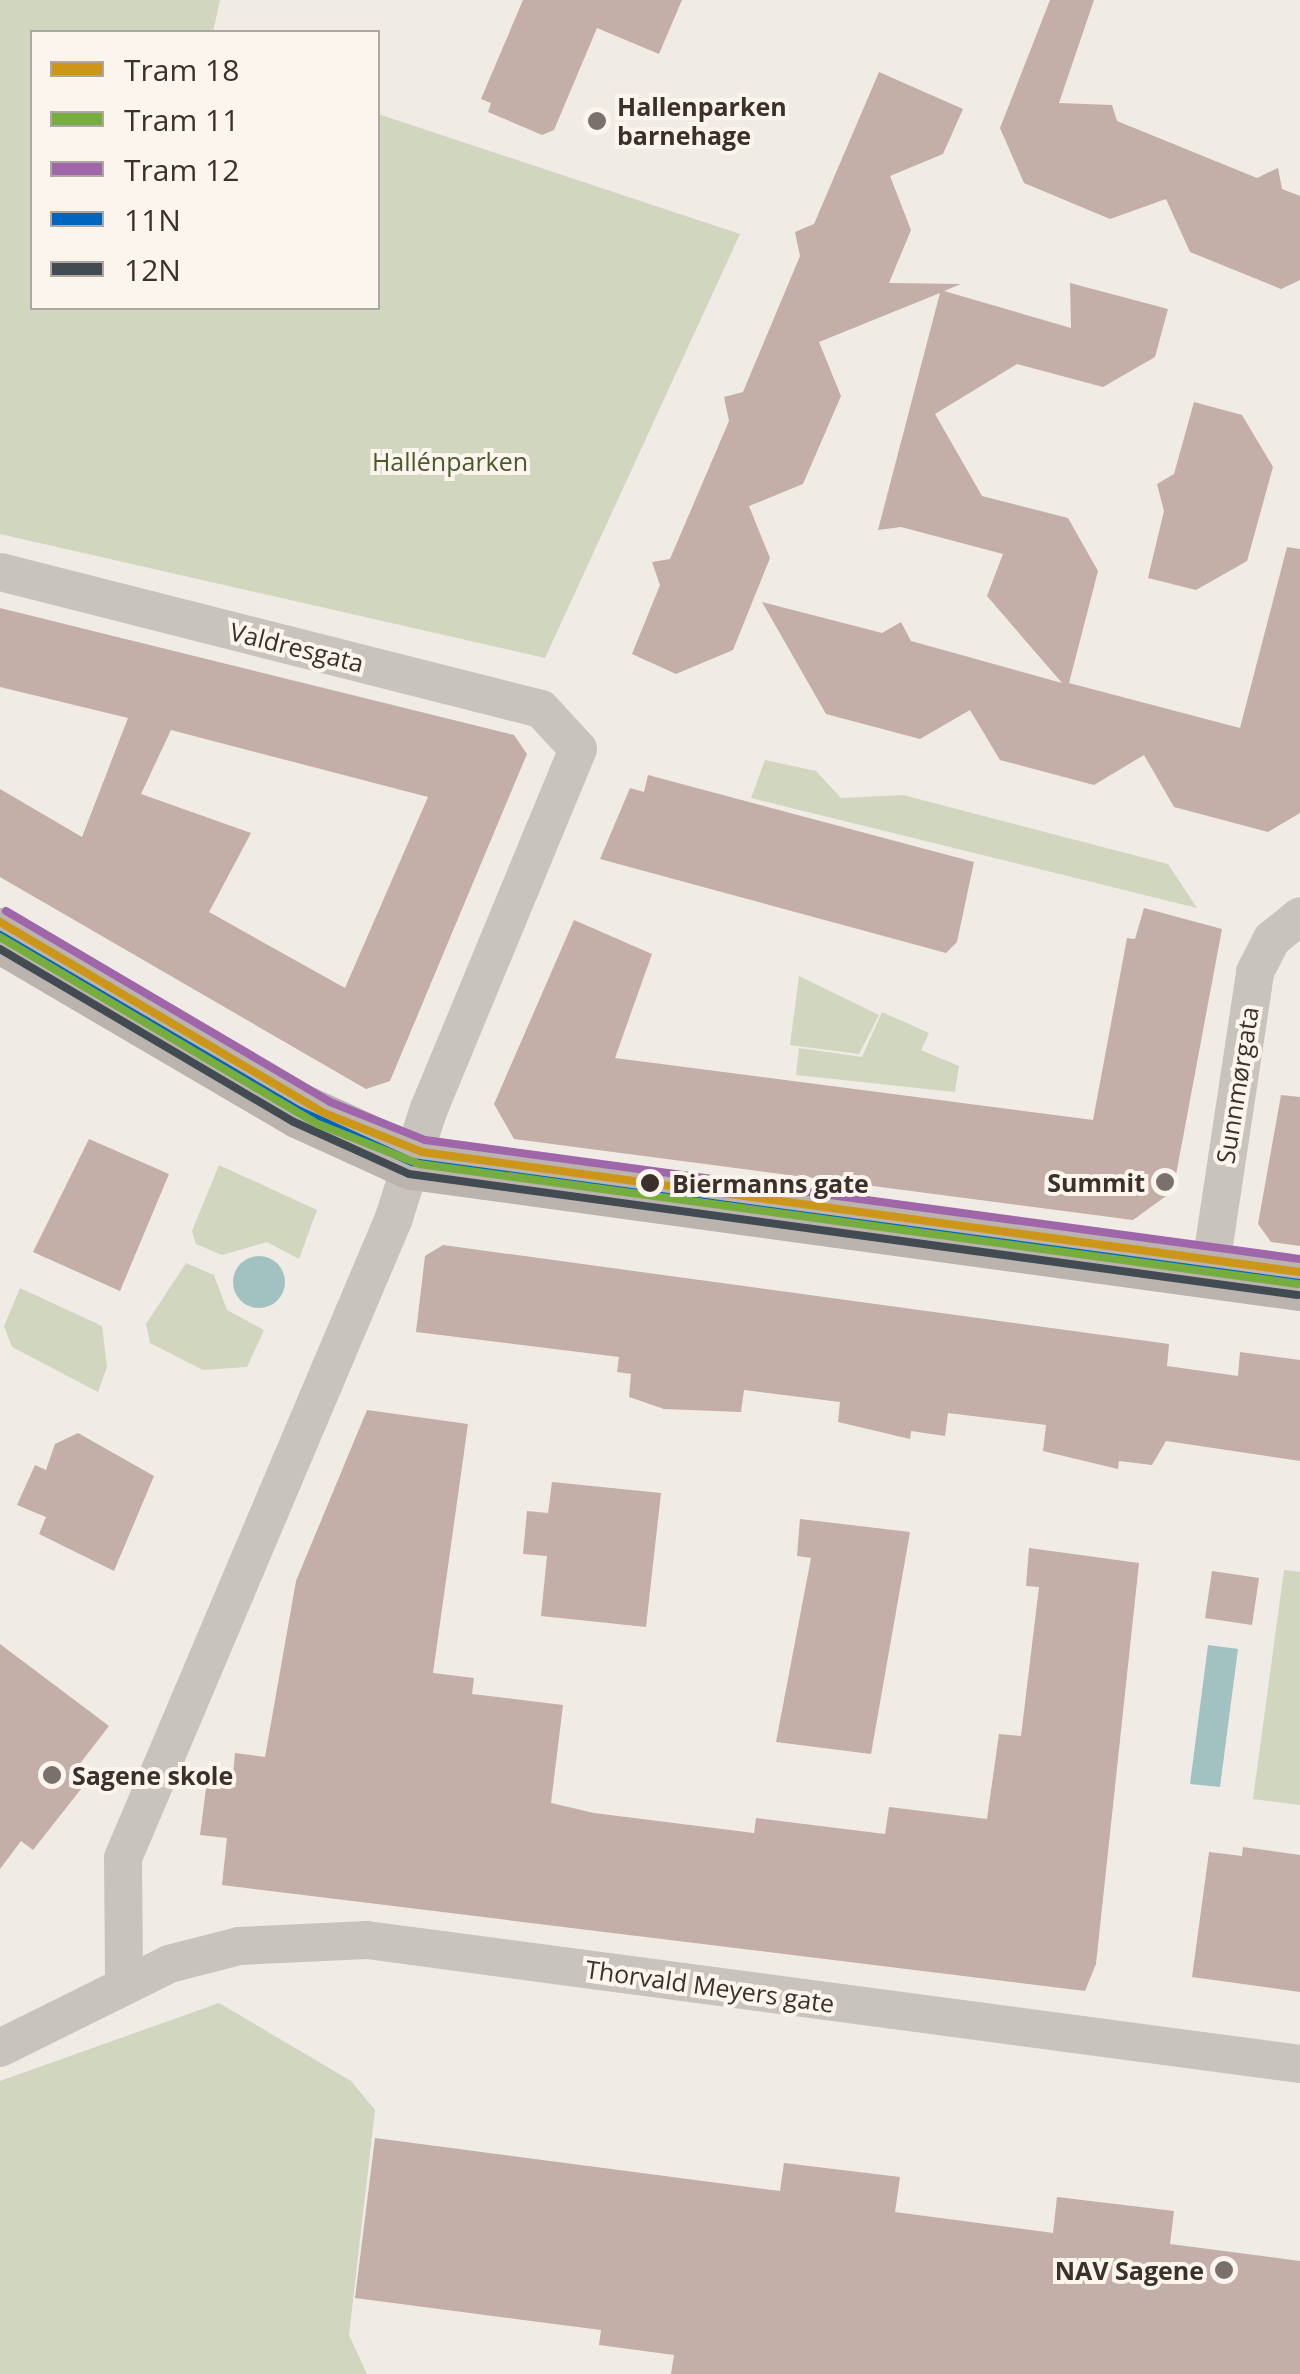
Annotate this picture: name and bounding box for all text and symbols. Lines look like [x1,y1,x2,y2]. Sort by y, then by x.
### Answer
legend [30,30,380,310]
text: Tram 18 [124,49,239,90]
place label: Hallenparken barnehage [617,92,787,151]
text: Tram 11 [124,99,239,140]
marker: Hallenparken barnehage [586,110,608,132]
text: Tram 12 [124,149,239,190]
text: 11N [124,199,181,240]
text: 12N [124,249,181,290]
park label: Hallénparken [372,446,528,476]
street label: Valdresgata [227,616,367,678]
street label: Sunnmørgata [1210,1004,1264,1166]
place label: Summit [1047,1167,1145,1197]
place label: Biermanns gate [672,1168,869,1198]
marker: Biermanns gate [637,1170,663,1196]
marker: Summit [1154,1171,1176,1193]
place label: Sagene skole [72,1760,233,1790]
marker: Sagene skole [41,1764,63,1786]
street label: Thorvald Meyers gate [584,1954,836,2018]
place label: NAV Sagene [1055,2255,1204,2285]
marker: NAV Sagene [1213,2259,1235,2281]

